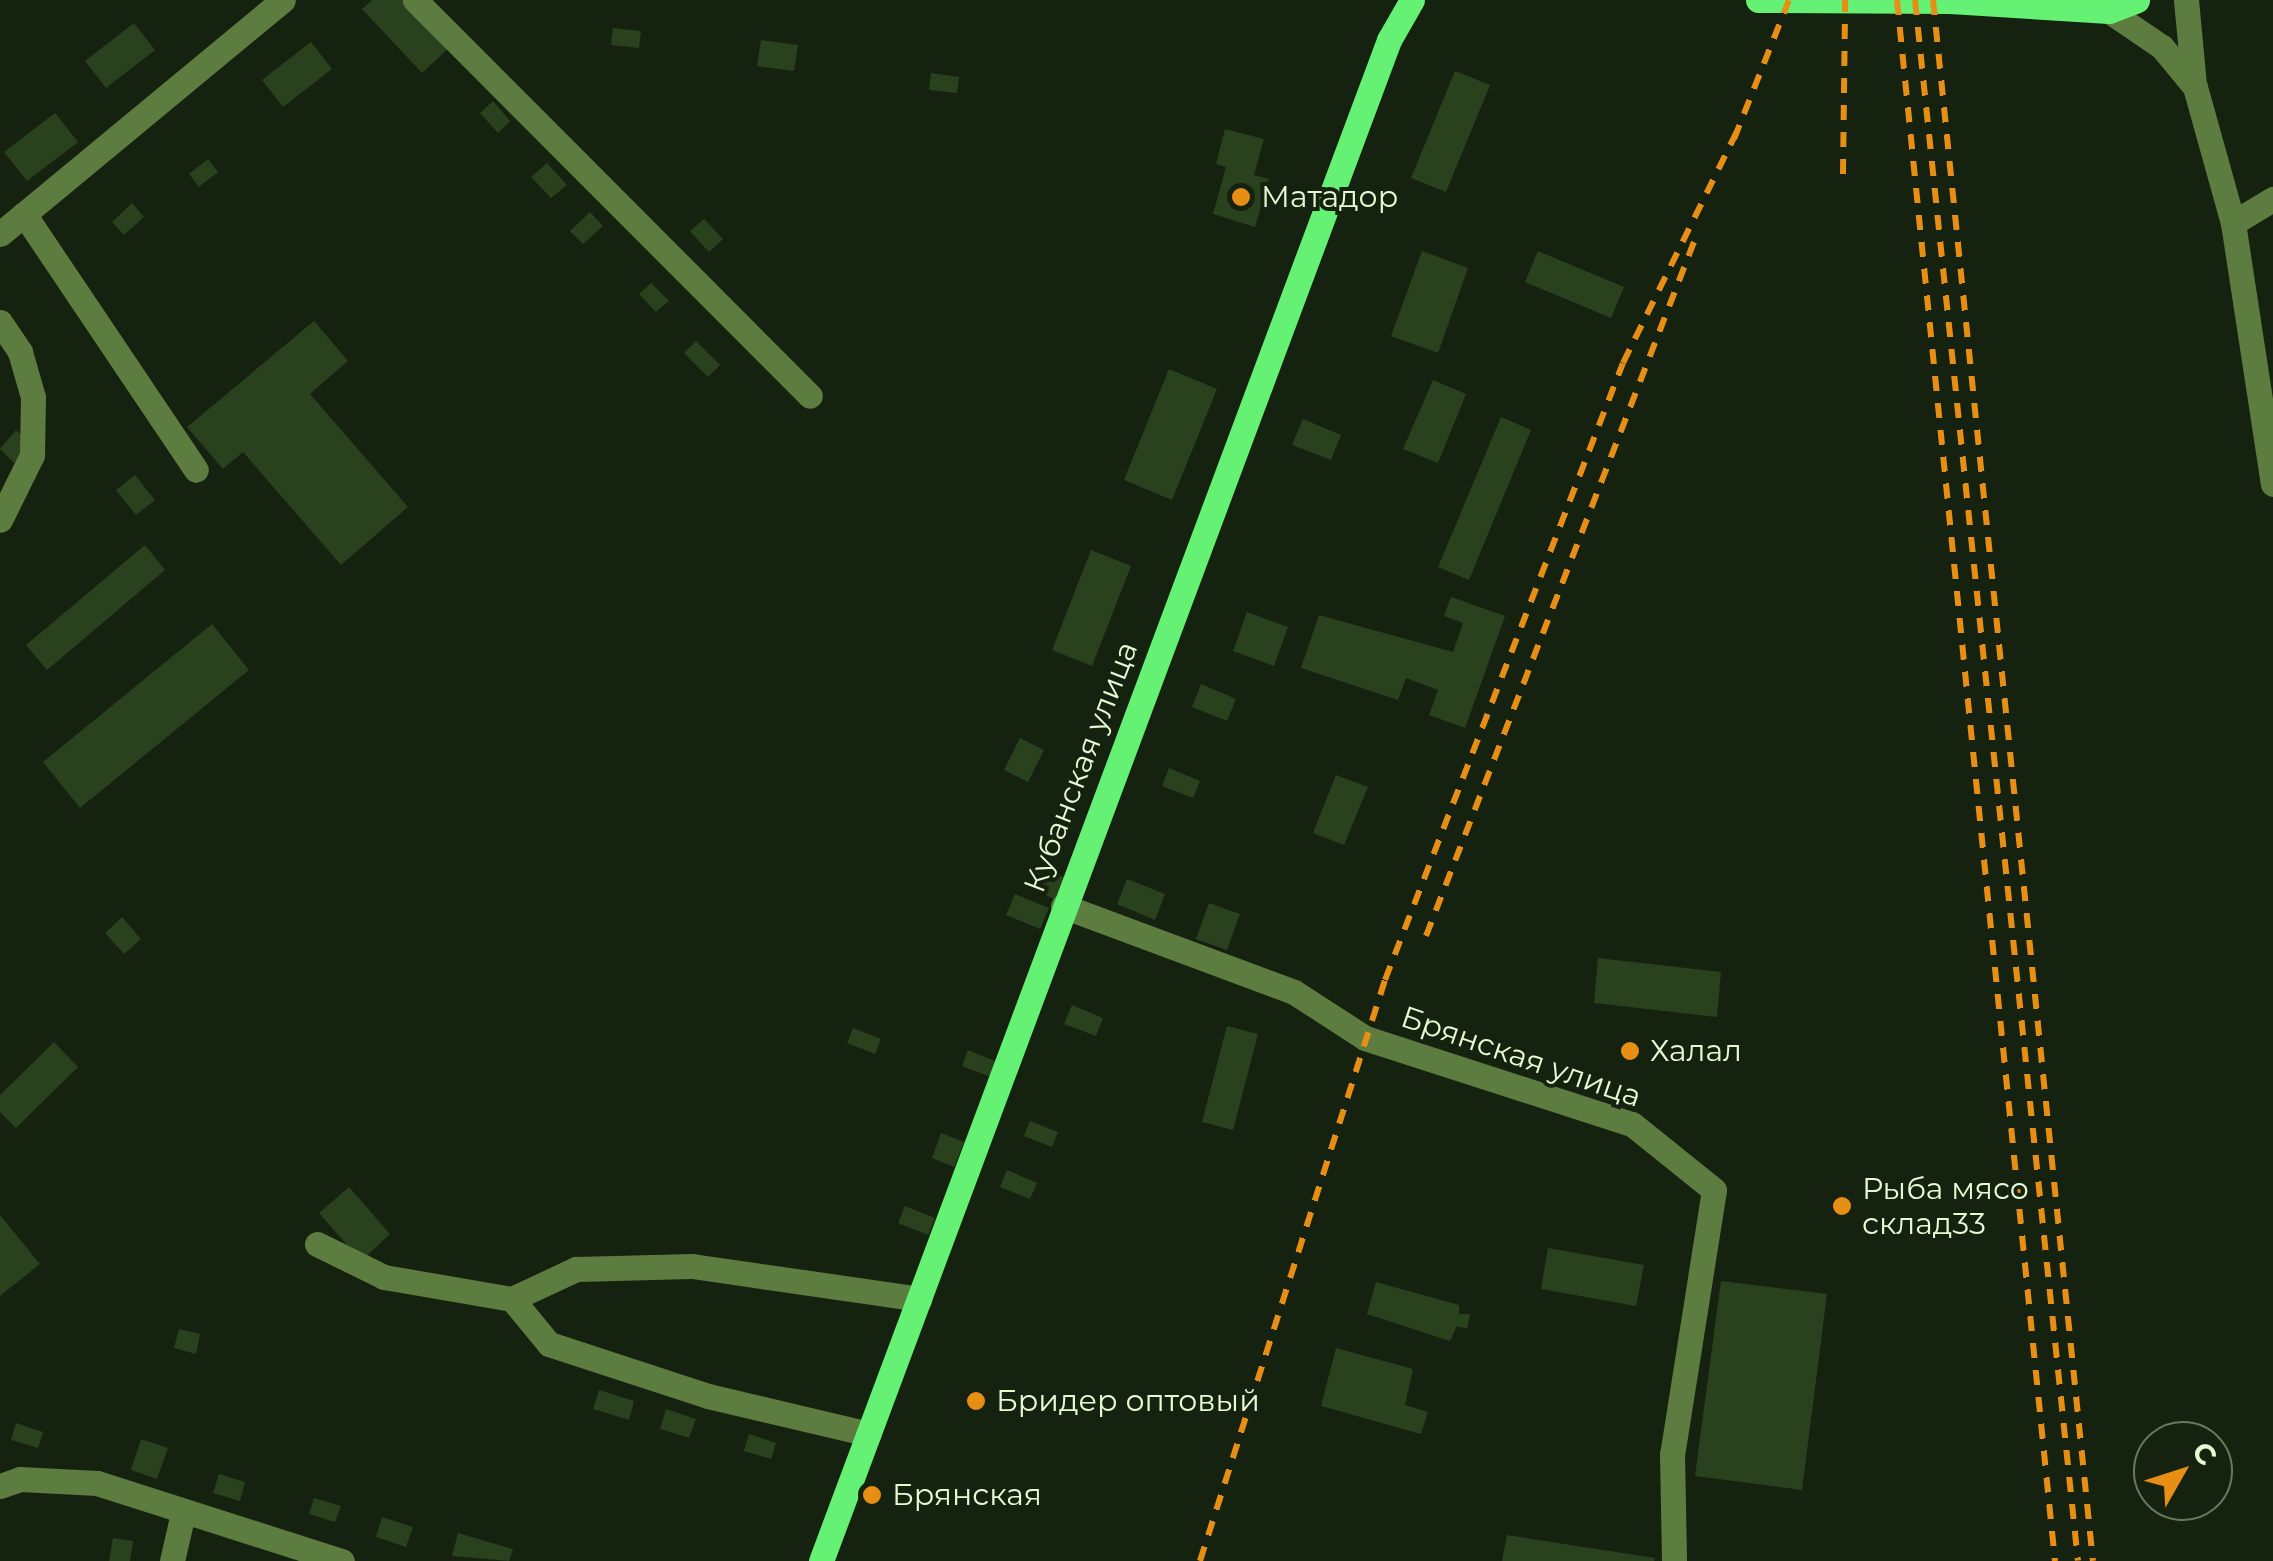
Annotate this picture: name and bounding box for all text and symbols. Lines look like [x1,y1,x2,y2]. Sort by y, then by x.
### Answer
place label: Матадор [1261,179,1398,215]
marker: Матадор [1230,186,1252,208]
street label: Кубанская улица [1017,637,1145,897]
street label: Брянская улица [1396,999,1646,1115]
place label: Халал [1650,1033,1742,1069]
marker: Халал [1619,1040,1641,1062]
place label: Рыба мясо склад33 [1862,1171,2029,1242]
marker: Рыба мясо склад33 [1831,1195,1853,1217]
place label: Бридер оптовый [996,1383,1260,1419]
marker: Бридер оптовый [965,1390,987,1412]
north arrow [2133,1421,2233,1521]
text: С [2185,1435,2224,1472]
place label: Брянская [892,1477,1042,1513]
marker: Брянская [861,1484,883,1506]

